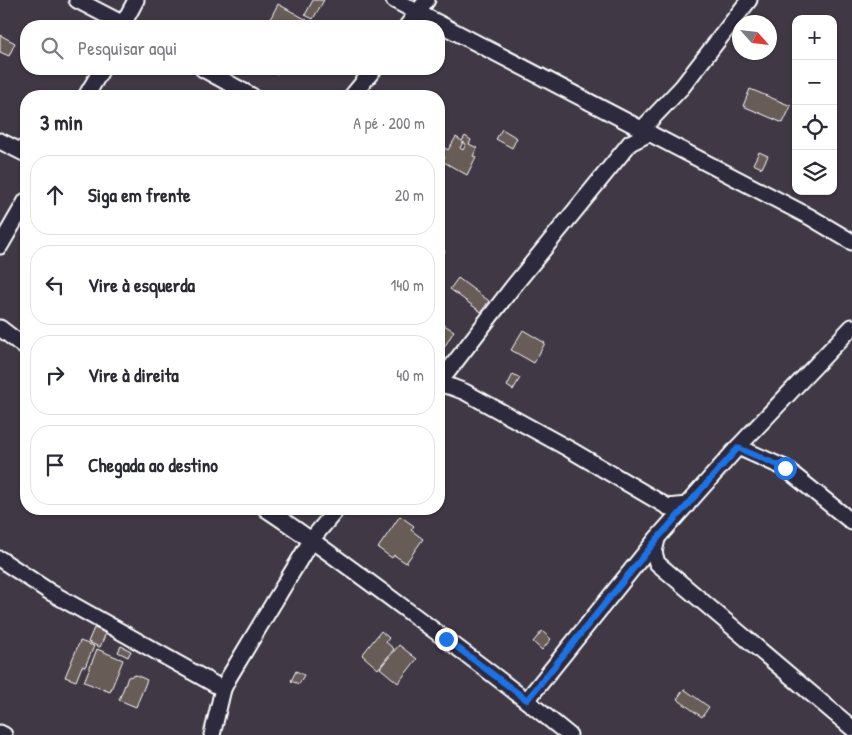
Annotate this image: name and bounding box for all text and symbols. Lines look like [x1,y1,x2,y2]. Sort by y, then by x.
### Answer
north arrow [732,15,777,60]
map controls [792,15,837,195]
button: + [792,15,837,60]
search box [20,20,445,75]
icon: search [38,34,66,62]
text: Pesquisar aqui [78,35,177,61]
button: − [792,60,837,105]
button: locate [792,105,837,150]
text: 3 min [40,108,83,137]
text: A pé · 200 m [353,112,425,134]
button: layers [792,150,837,195]
icon: ahead [41,181,69,209]
text: Siga em frente [88,182,191,208]
text: 20 m [395,184,424,206]
icon: left [41,271,69,299]
text: Vire à esquerda [88,272,195,298]
text: 140 m [390,274,424,296]
icon: right [41,361,69,389]
text: Vire à direita [88,362,179,388]
text: 40 m [396,364,424,386]
icon: arrive [41,451,69,479]
text: Chegada ao destino [88,452,218,478]
route start [774,457,797,480]
route end [435,628,458,651]

